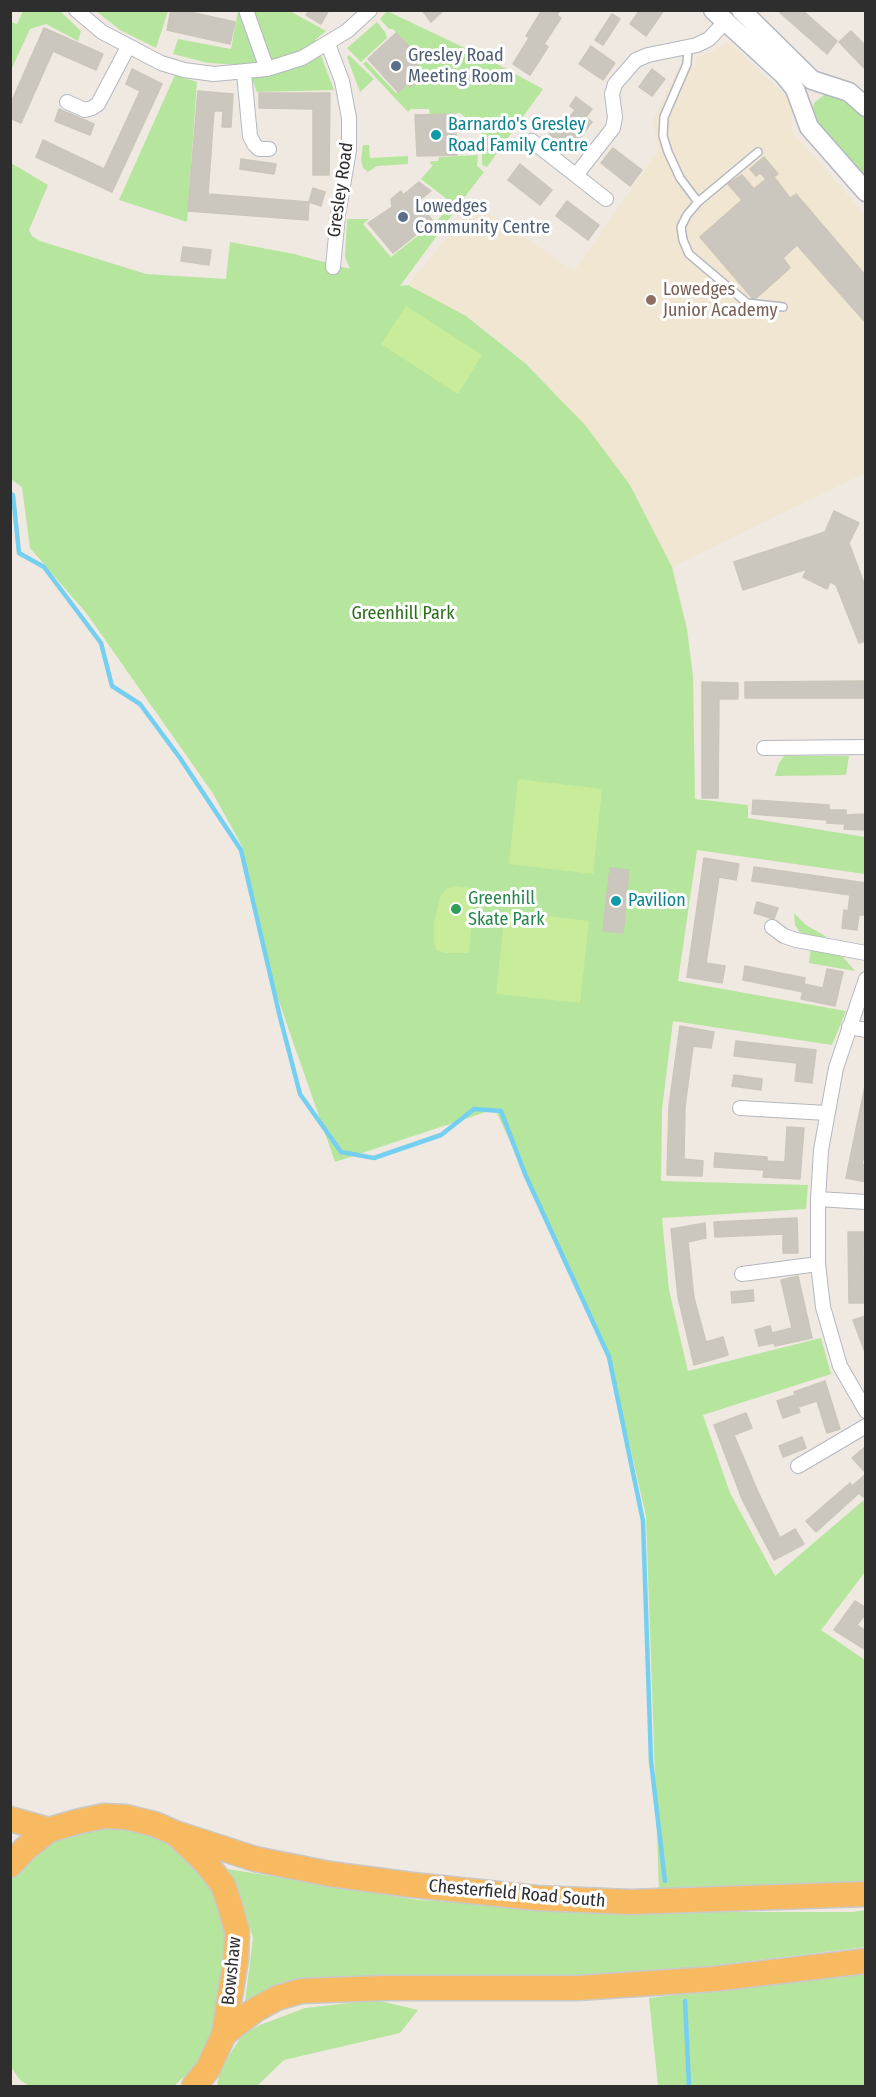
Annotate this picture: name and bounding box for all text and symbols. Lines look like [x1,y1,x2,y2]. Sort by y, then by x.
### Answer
place label: Gresley Road Meeting Room [408,45,513,88]
marker: Gresley Road Meeting Room [389,59,403,73]
place label: Barnardo's Gresley Road Family Centre [448,114,588,156]
marker: Barnardo's Gresley Road Family Centre [429,128,443,142]
street label: Gresley Road [324,141,358,239]
place label: Lowedges Community Centre [415,196,550,238]
marker: Lowedges Community Centre [396,210,410,224]
place label: Lowedges Junior Academy [663,279,777,322]
marker: Lowedges Junior Academy [644,293,658,307]
park label: Greenhill Park [351,603,455,625]
place label: Greenhill Skate Park [468,888,545,930]
place label: Pavilion [628,890,686,912]
marker: Pavilion [609,894,623,908]
marker: Greenhill Skate Park [449,902,463,916]
street label: Chesterfield Road South [428,1876,606,1912]
street label: Bowshaw [218,1936,246,2006]

